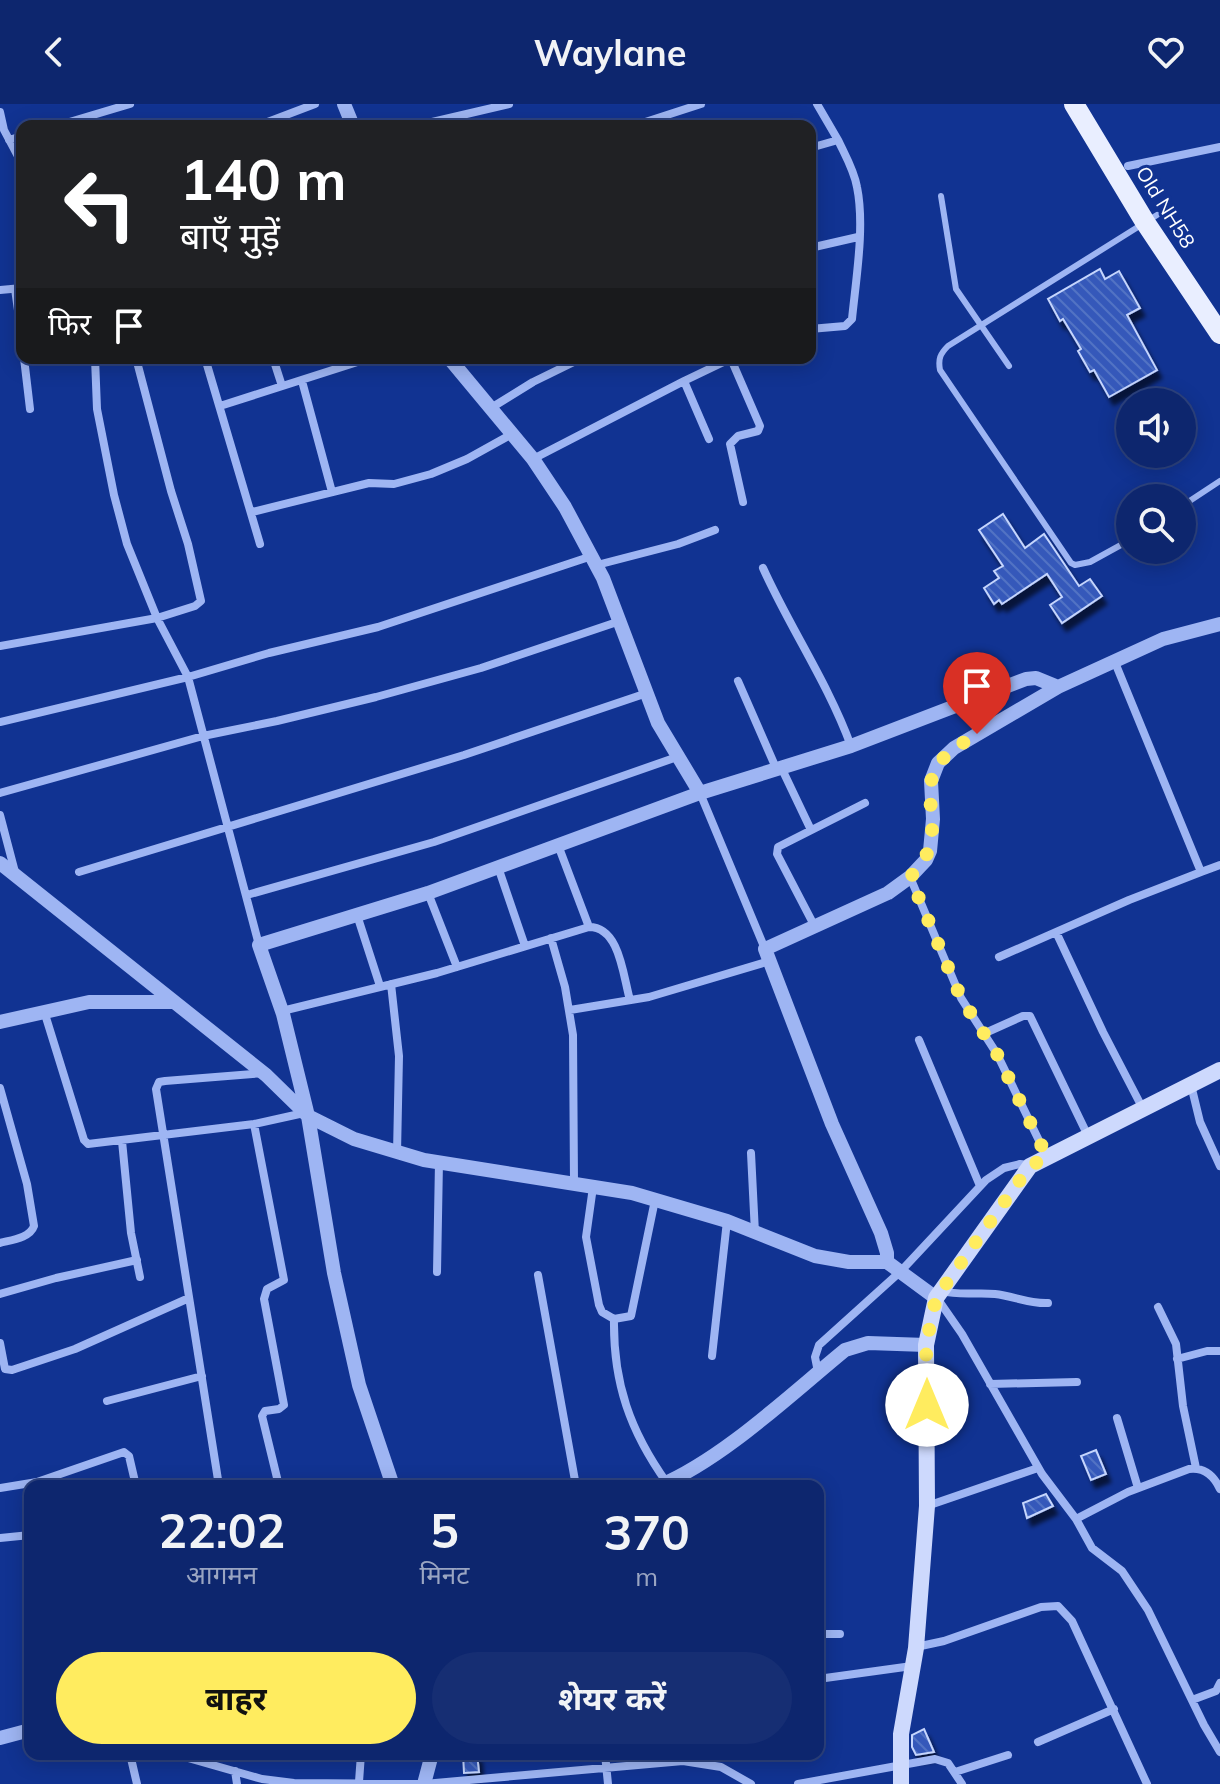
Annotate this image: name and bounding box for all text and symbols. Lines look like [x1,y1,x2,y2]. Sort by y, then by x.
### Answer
icon: back [32,30,76,74]
text: Waylane [533,30,687,75]
icon: heart [1144,30,1188,74]
text: 140 m [180,144,347,214]
icon: left [48,152,152,256]
street label: Old NH58 [1131,161,1201,253]
text: बाएँ मुड़ें [180,213,280,258]
icon: arrive [107,304,151,348]
text: फिर [48,305,91,343]
map controls [1116,388,1196,564]
button: sound [1116,388,1196,468]
button: search [1116,484,1196,564]
pin [943,652,1011,734]
icon: arrive [955,664,999,708]
position arrow [885,1363,969,1447]
text: 22:02 [158,1500,285,1560]
text: 5 [430,1500,459,1560]
text: 370 [603,1502,690,1562]
text: आगमन [186,1558,257,1591]
text: मिनट [419,1558,469,1591]
text: m [635,1560,658,1593]
button: बाहर [56,1652,416,1744]
button: शेयर करें [432,1652,792,1744]

